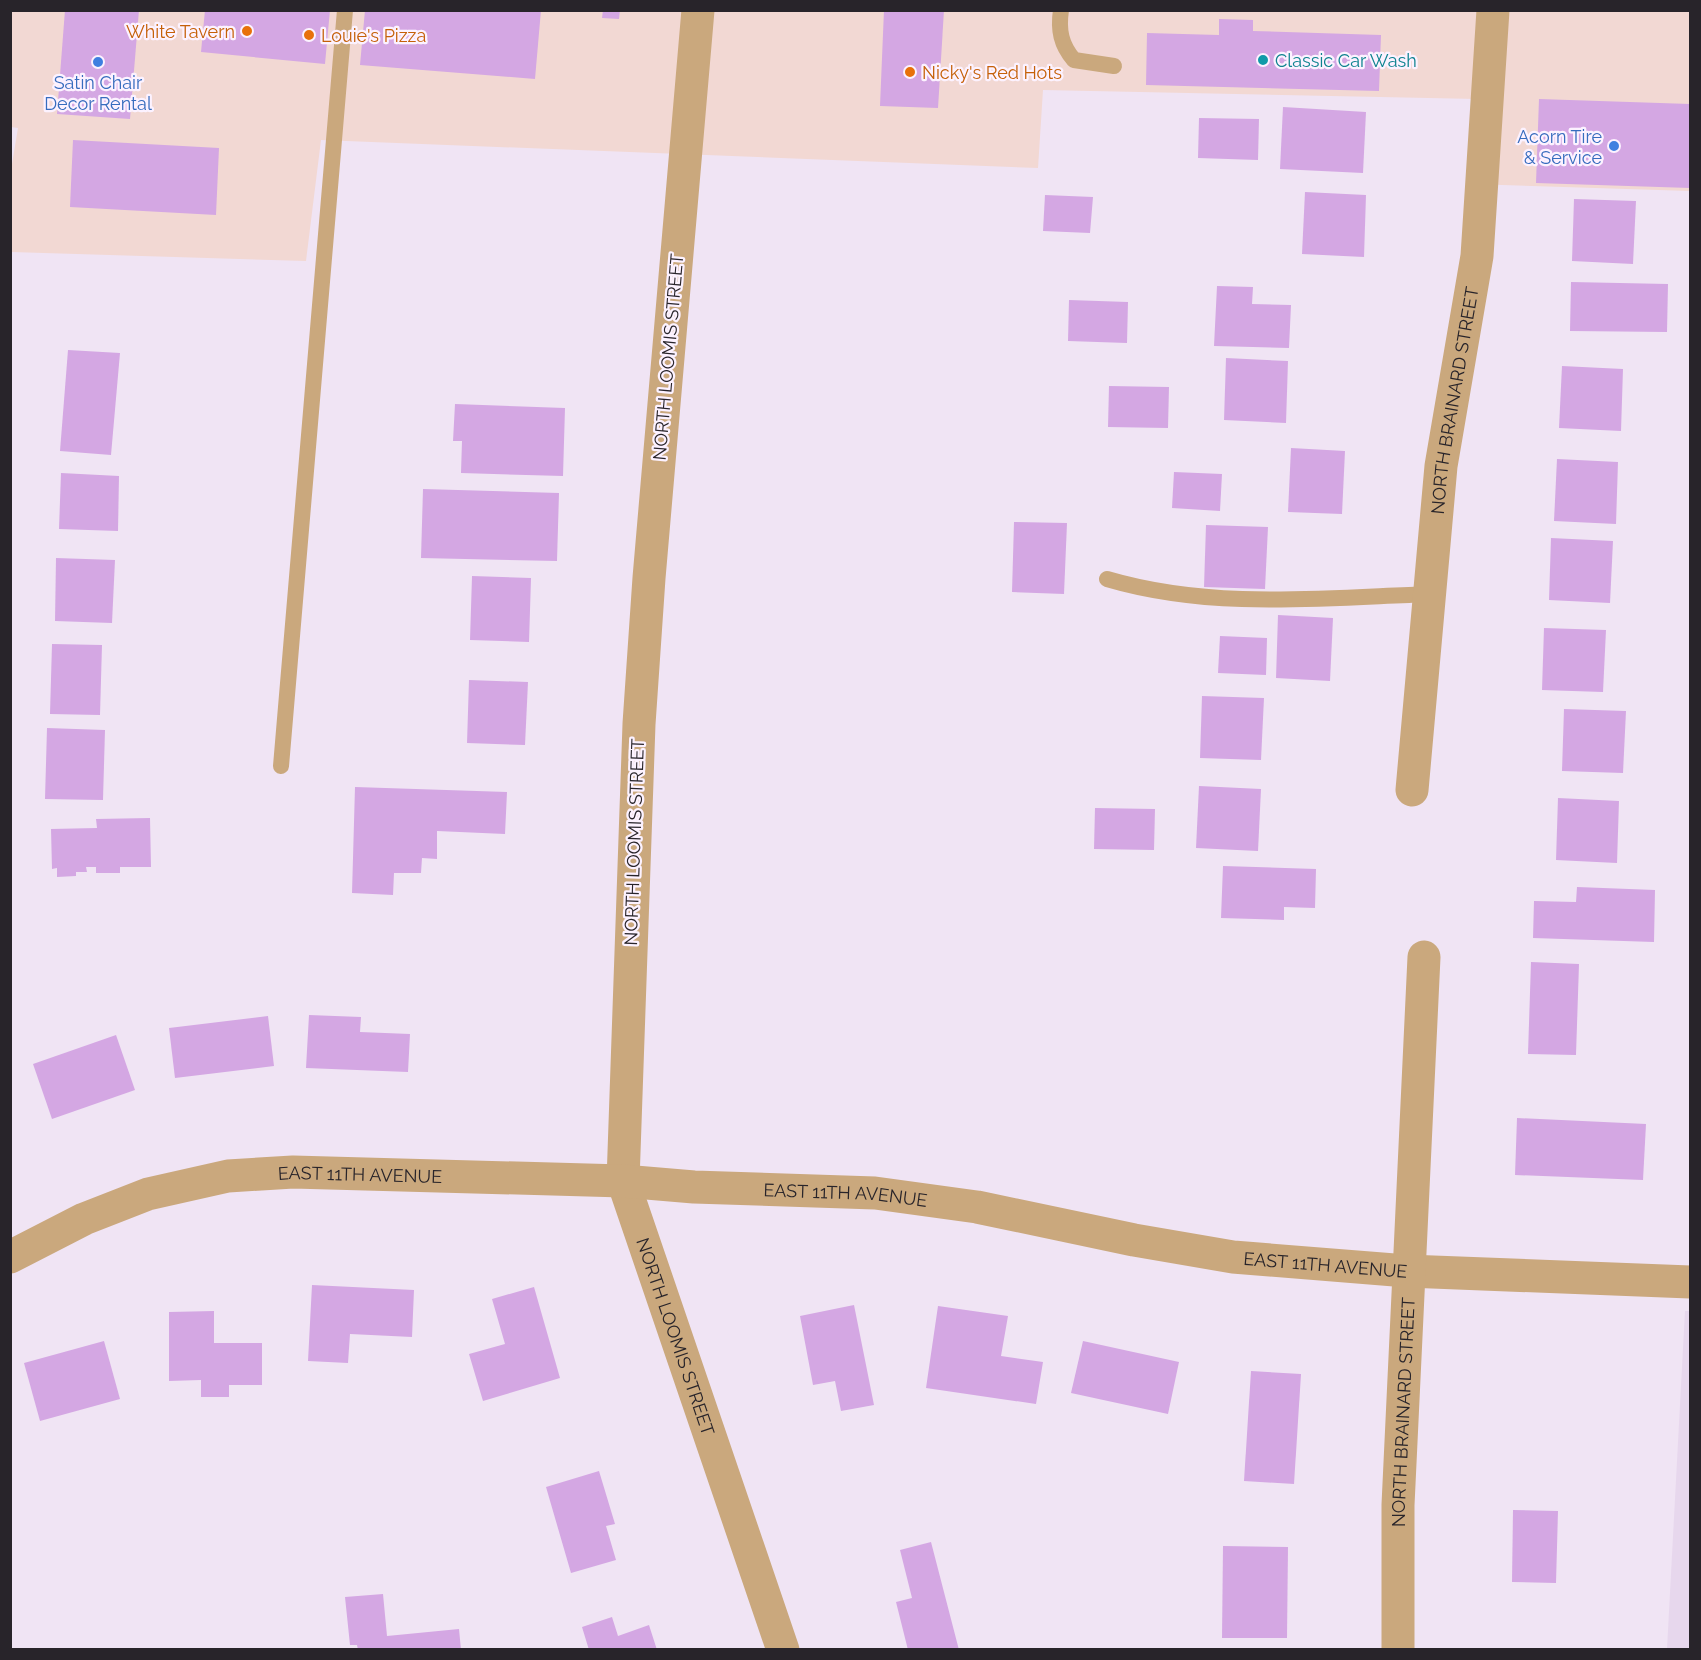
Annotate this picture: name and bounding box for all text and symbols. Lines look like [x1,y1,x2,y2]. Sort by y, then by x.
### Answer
place label: White Tavern [126,21,235,42]
marker: White Tavern [240,24,254,38]
place label: Louie's Pizza [321,25,426,46]
marker: Louie's Pizza [302,28,316,42]
place label: Classic Car Wash [1275,50,1417,71]
marker: Classic Car Wash [1256,53,1270,67]
marker: Satin Chair Decor Rental [91,55,105,69]
place label: Nicky's Red Hots [922,62,1062,83]
marker: Nicky's Red Hots [903,65,917,79]
place label: Satin Chair Decor Rental [44,72,152,114]
place label: Acorn Tire & Service [1517,126,1602,168]
marker: Acorn Tire & Service [1607,139,1621,153]
street label: NORTH LOOMIS STREET [649,253,687,461]
street label: NORTH BRAINARD STREET [1426,285,1482,515]
street label: NORTH LOOMIS STREET [620,738,648,946]
street label: EAST 11TH AVENUE [277,1161,442,1187]
street label: EAST 11TH AVENUE [763,1179,929,1211]
street label: NORTH LOOMIS STREET [633,1235,719,1438]
street label: EAST 11TH AVENUE [1243,1247,1408,1281]
street label: NORTH BRAINARD STREET [1388,1297,1418,1527]

